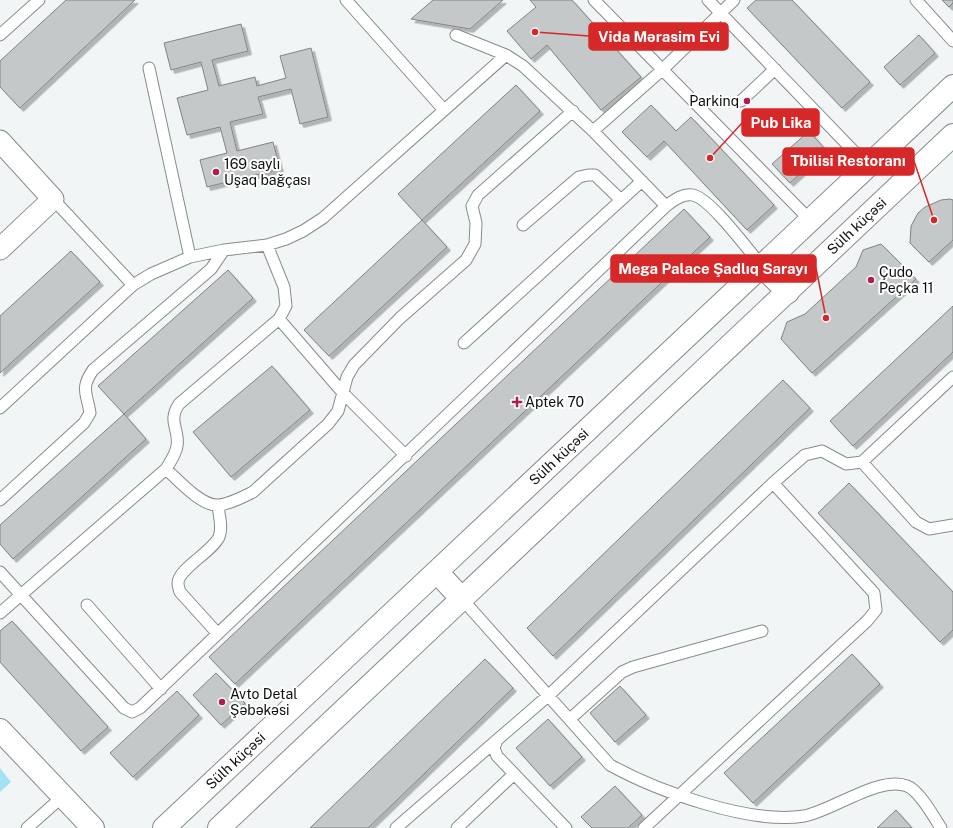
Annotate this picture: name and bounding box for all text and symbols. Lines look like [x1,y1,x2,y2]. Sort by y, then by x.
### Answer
callout: Vida Mərasim Evi [589,23,728,50]
text: Vida Mərasim Evi [598,28,720,45]
place label: Parkinq [689,93,739,109]
marker: Parkinq [742,96,752,106]
callout: Pub Lika [742,109,819,136]
text: Pub Lika [751,114,811,131]
callout: Tbilisi Restoranı [783,148,914,175]
text: Tbilisi Restoranı [790,152,906,169]
place label: 169 saylı Uşaq bağçası [224,156,311,188]
marker: 169 saylı Uşaq bağçası [211,167,221,177]
street label: Sülh küçəsi [824,194,890,258]
callout: Mega Palace Şadlıq Sarayı [611,255,816,282]
text: Mega Palace Şadlıq Sarayı [618,260,808,277]
place label: Çudo Peçka 11 [879,264,934,296]
marker: Çudo Peçka 11 [866,275,876,285]
place label: Aptek 70 [525,394,584,410]
marker: Aptek 70 [512,397,522,407]
street label: Sülh küçəsi [526,425,592,488]
place label: Avto Detal Şəbəkəsi [230,686,297,718]
marker: Avto Detal Şəbəkəsi [217,697,227,707]
street label: Sülh küçəsi [203,729,268,792]

